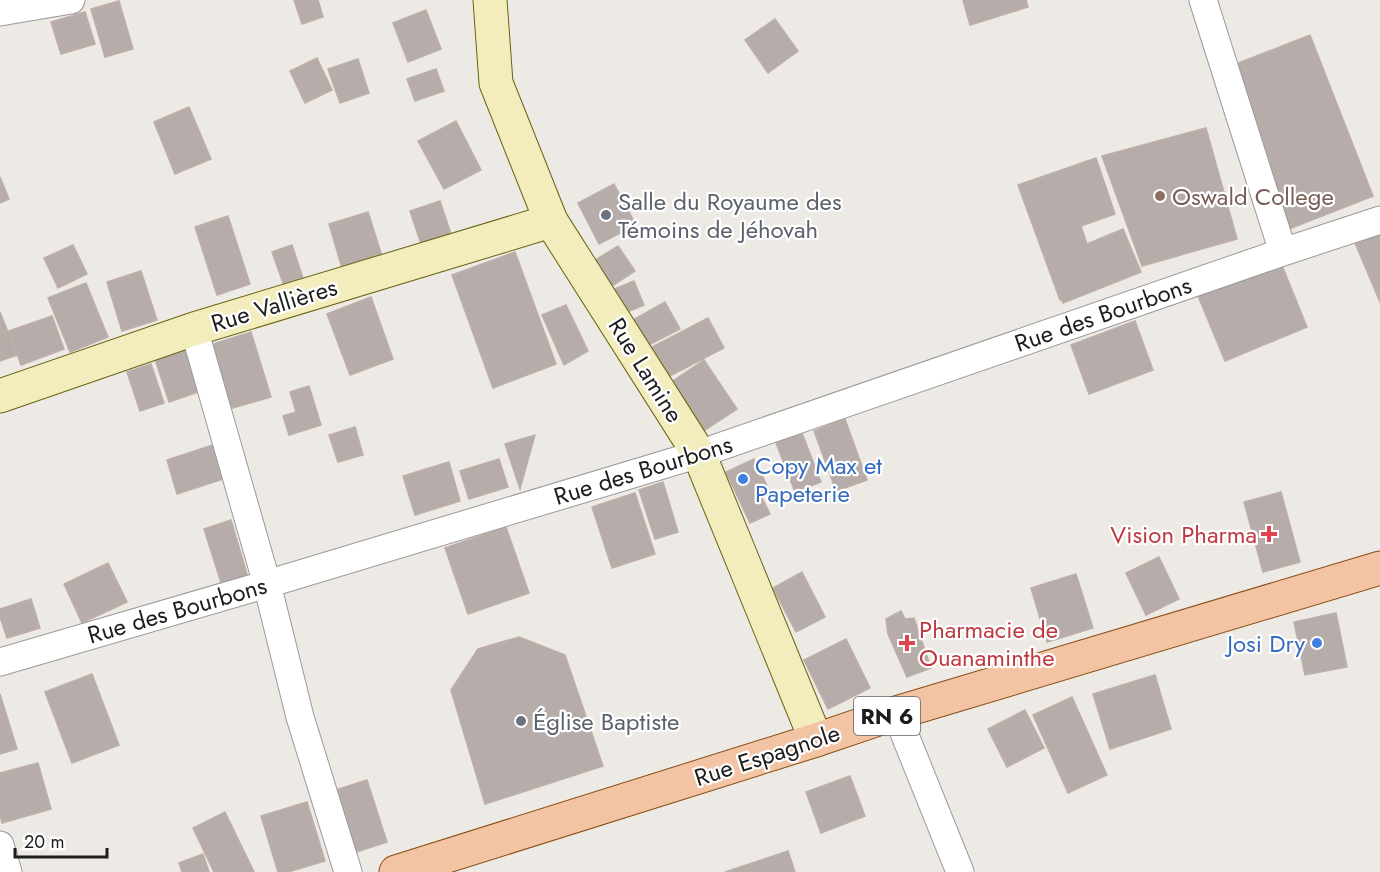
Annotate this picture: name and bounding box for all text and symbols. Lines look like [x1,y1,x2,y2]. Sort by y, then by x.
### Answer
place label: Oswald College [1172,179,1334,214]
place label: Salle du Royaume des Témoins de Jéhovah [618,184,842,247]
marker: Oswald College [1153,189,1167,203]
marker: Salle du Royaume des Témoins de Jéhovah [599,208,613,222]
street label: Rue des Bourbons [1010,267,1196,361]
street label: Rue Vallières [207,269,341,341]
street label: Rue Lamine [600,311,692,429]
street label: Rue des Bourbons [549,426,737,514]
place label: Copy Max et Papeterie [755,448,882,511]
marker: Copy Max et Papeterie [736,472,750,486]
place label: Vision Pharma [1110,517,1257,552]
marker: Vision Pharma [1262,527,1276,541]
street label: Rue des Bourbons [83,568,271,652]
place label: Pharmacie de Ouanaminthe [919,612,1058,675]
place label: Josi Dry [1224,626,1305,661]
marker: Pharmacie de Ouanaminthe [900,636,914,650]
marker: Josi Dry [1310,636,1324,650]
road number: RN 6 [854,697,920,735]
place label: Église Baptiste [533,704,679,739]
marker: Église Baptiste [514,714,528,728]
street label: Rue Espagnole [690,715,844,795]
scale bar [15,821,106,859]
text: 20 m [24,829,64,855]

